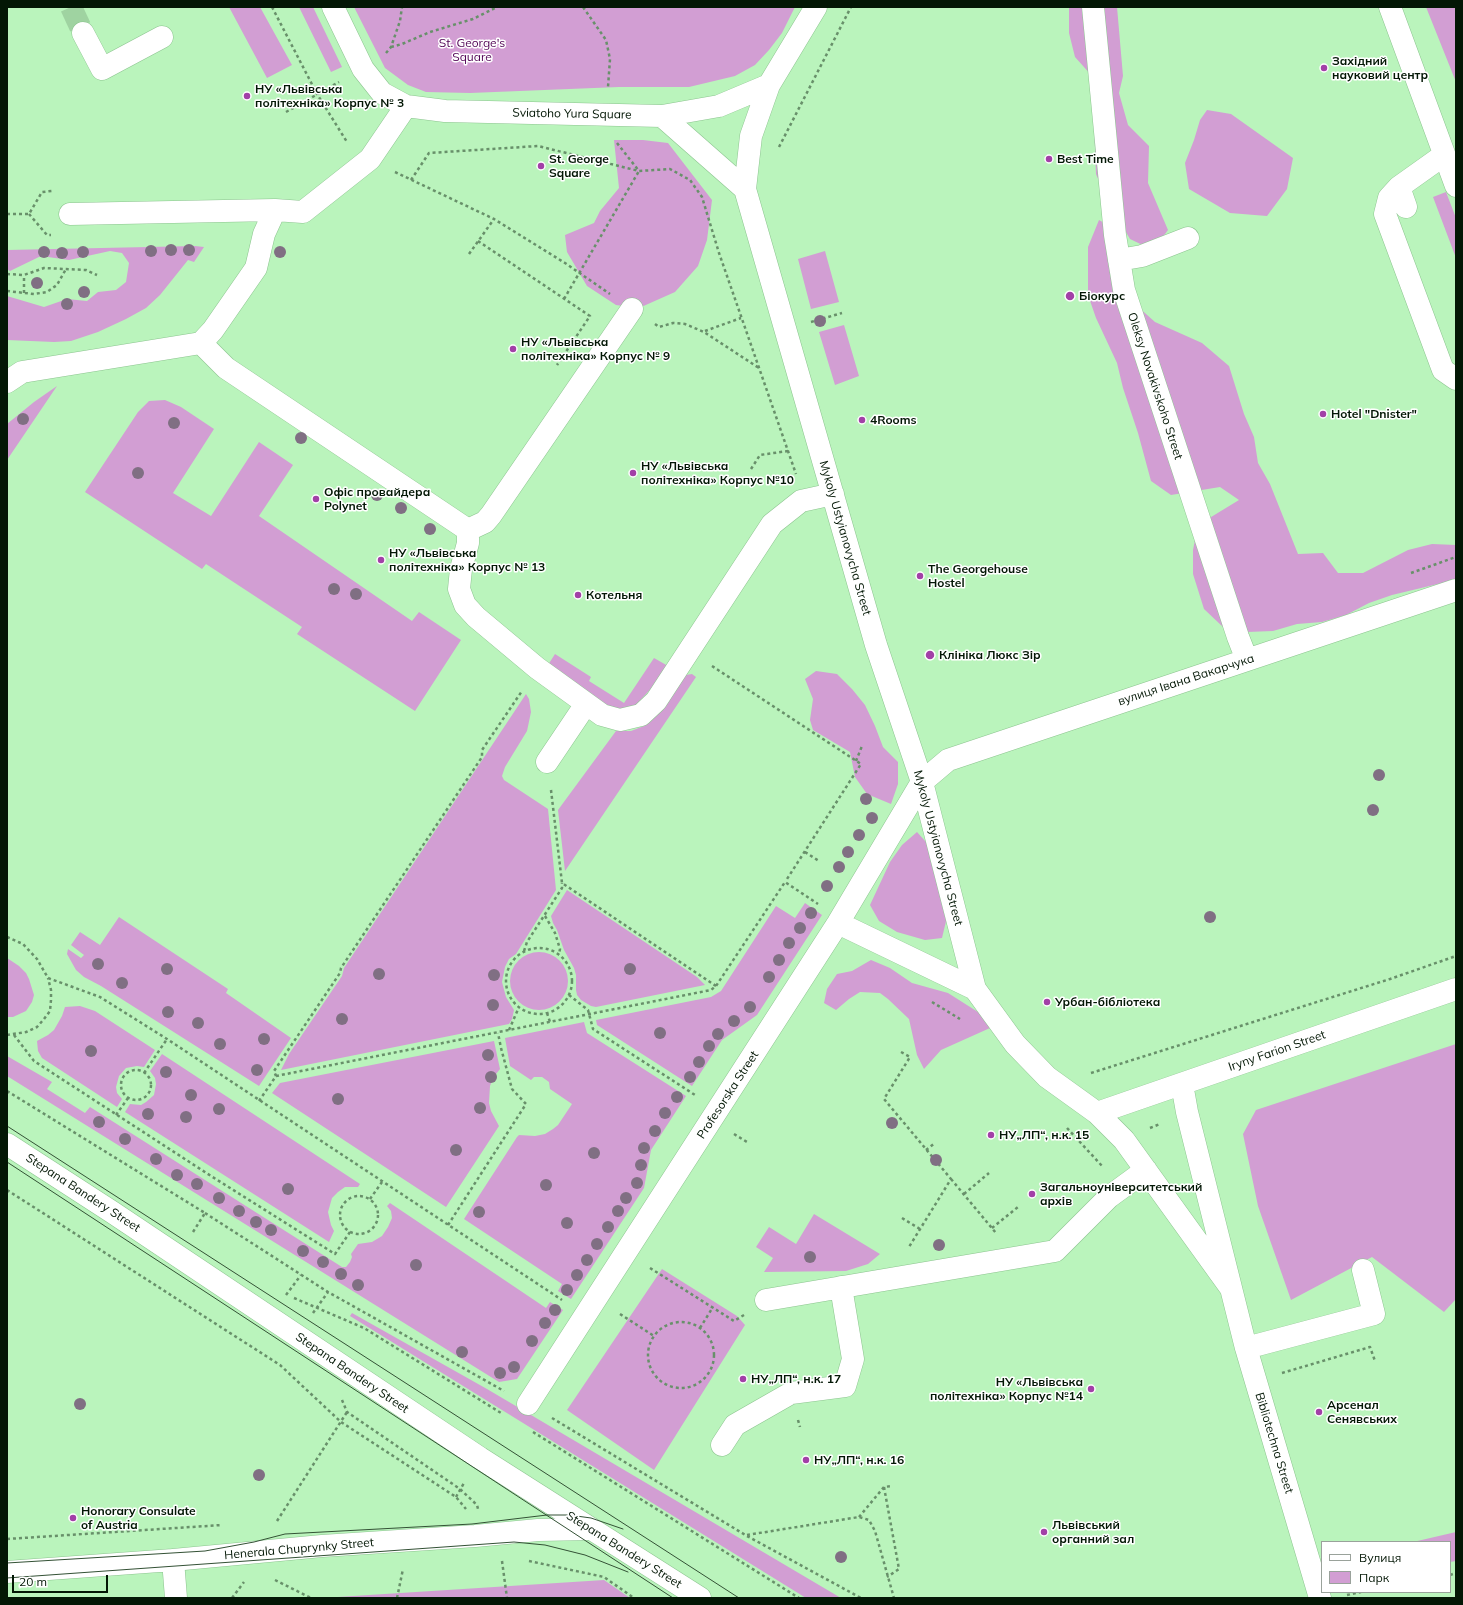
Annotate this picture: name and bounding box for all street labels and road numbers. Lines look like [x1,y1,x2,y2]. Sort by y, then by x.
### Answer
street label: Sviatoho Yura Square [512,106,632,122]
street label: Oleksy Novakivskoho Street [1124,311,1186,461]
street label: Mykoly Ustyianovycha Street [816,459,874,617]
street label: вулиця Івана Вакарчука [1116,651,1256,709]
street label: Mykoly Ustyianovycha Street [910,769,966,927]
street label: Iryny Farion Street [1227,1028,1327,1074]
street label: Profesorska Street [694,1048,762,1142]
street label: Stepana Bandery Street [23,1151,143,1235]
street label: Stepana Bandery Street [293,1330,411,1416]
street label: Bibliotechna Street [1252,1391,1296,1495]
street label: Stepana Bandery Street [564,1509,684,1591]
street label: Henerala Chuprynky Street [224,1535,374,1563]

